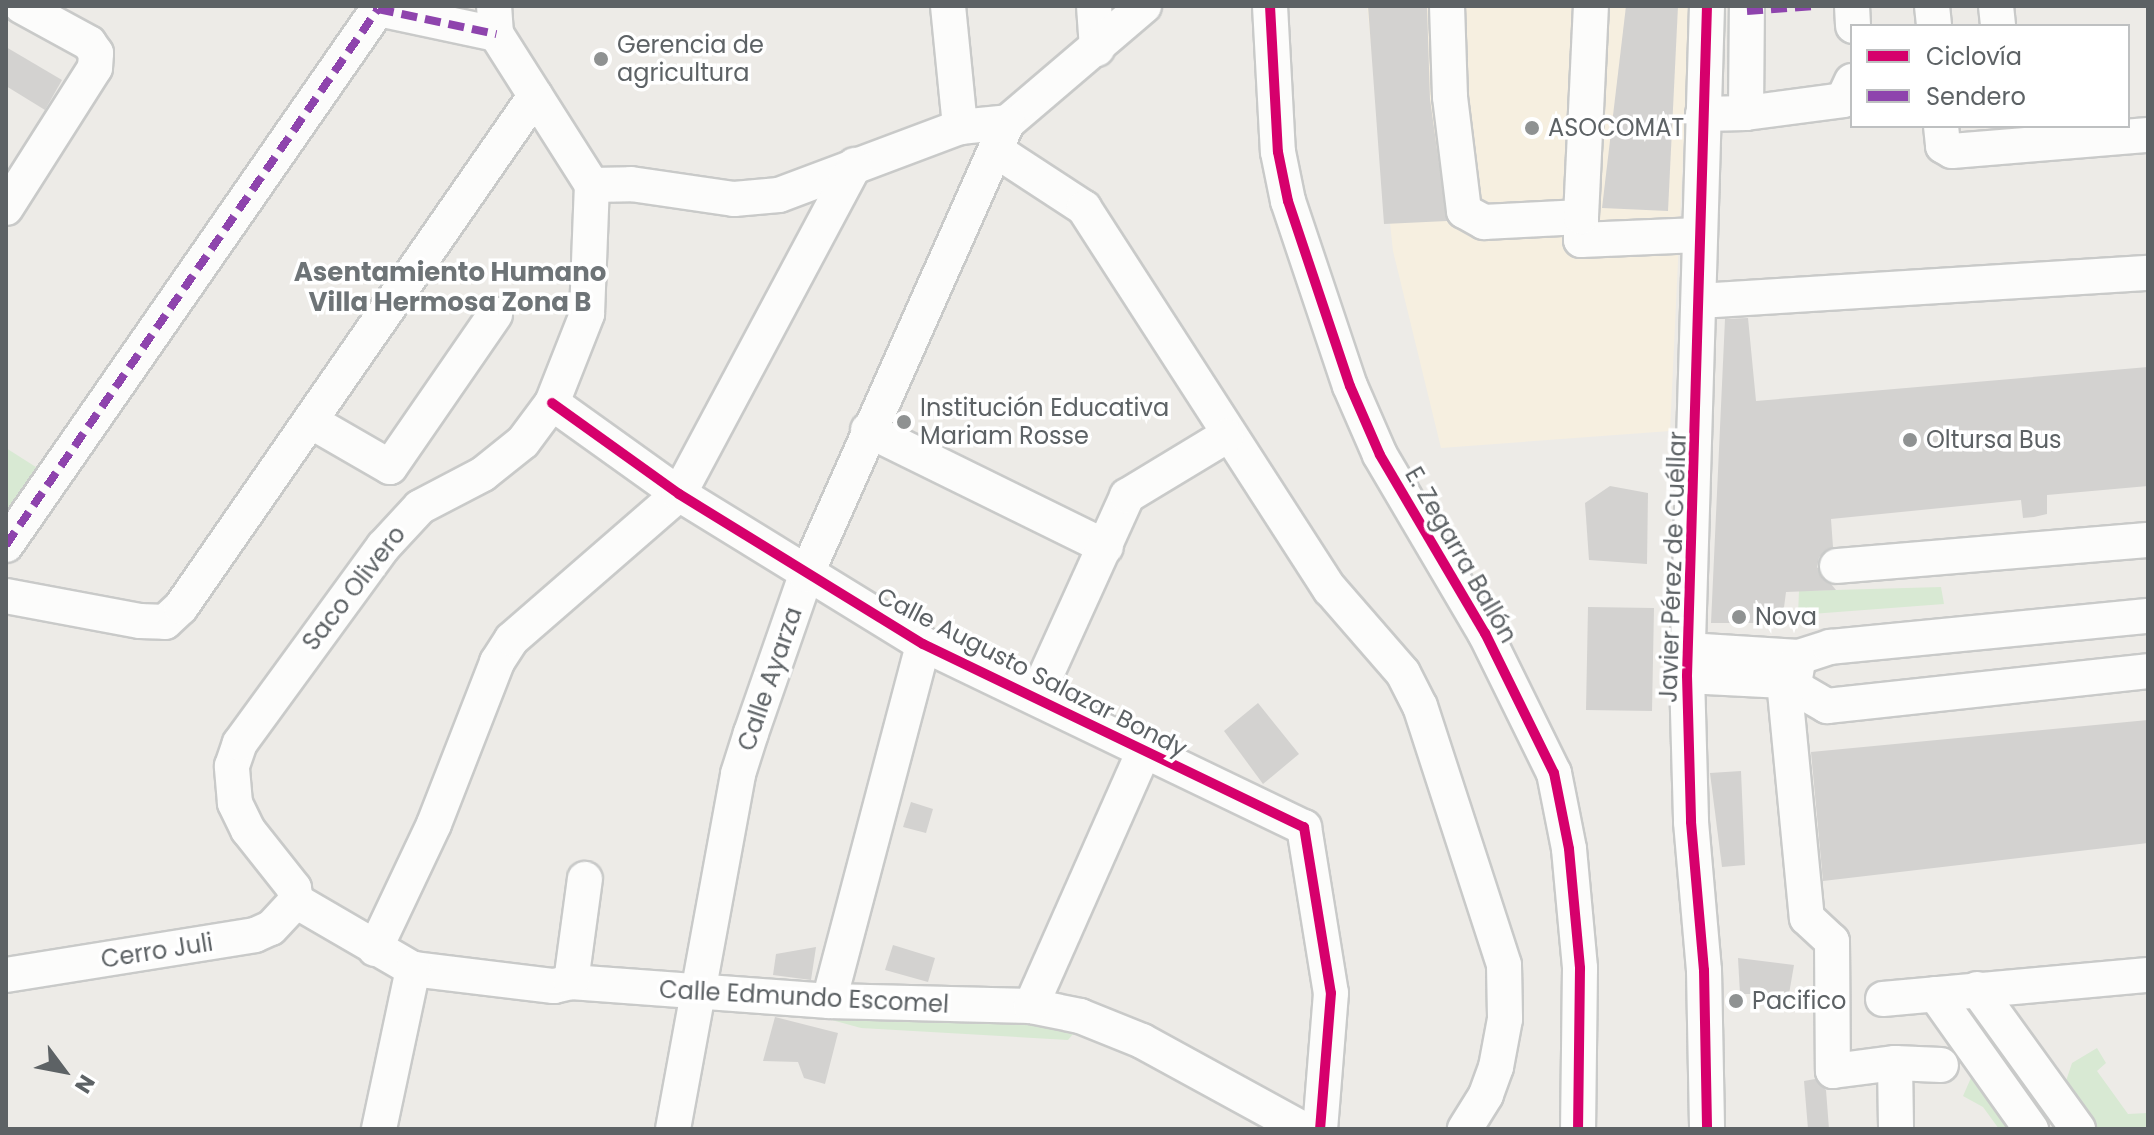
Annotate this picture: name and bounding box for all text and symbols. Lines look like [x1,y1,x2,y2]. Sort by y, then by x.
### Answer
legend [1850,24,2130,128]
place label: Gerencia de agricultura [617,31,764,87]
text: Ciclovía [1926,40,2022,73]
marker: Gerencia de agricultura [592,50,610,68]
text: Sendero [1926,80,2026,113]
place label: ASOCOMAT [1548,114,1684,142]
marker: ASOCOMAT [1523,119,1541,137]
district label: Asentamiento Humano Villa Hermosa Zona B [294,257,606,318]
place label: Institución Educativa Mariam Rosse [920,394,1169,450]
marker: Institución Educativa Mariam Rosse [895,413,913,431]
place label: Oltursa Bus [1926,426,2062,454]
street label: Javier Pérez de Cuéllar [1654,431,1692,703]
marker: Oltursa Bus [1901,431,1919,449]
street label: E. Zegarra Ballón [1399,462,1523,648]
street label: Saco Olivero [296,520,412,656]
street label: Calle Augusto Salazar Bondy [872,581,1192,763]
street label: Calle Ayarza [732,603,808,755]
place label: Nova [1755,603,1817,631]
marker: Nova [1730,608,1748,626]
street label: Cerro Juli [99,928,215,974]
street label: Calle Edmundo Escomel [658,975,950,1019]
place label: Pacifico [1752,987,1846,1015]
marker: Pacifico [1727,992,1745,1010]
north arrow [24,1031,104,1111]
text: N [67,1069,102,1099]

